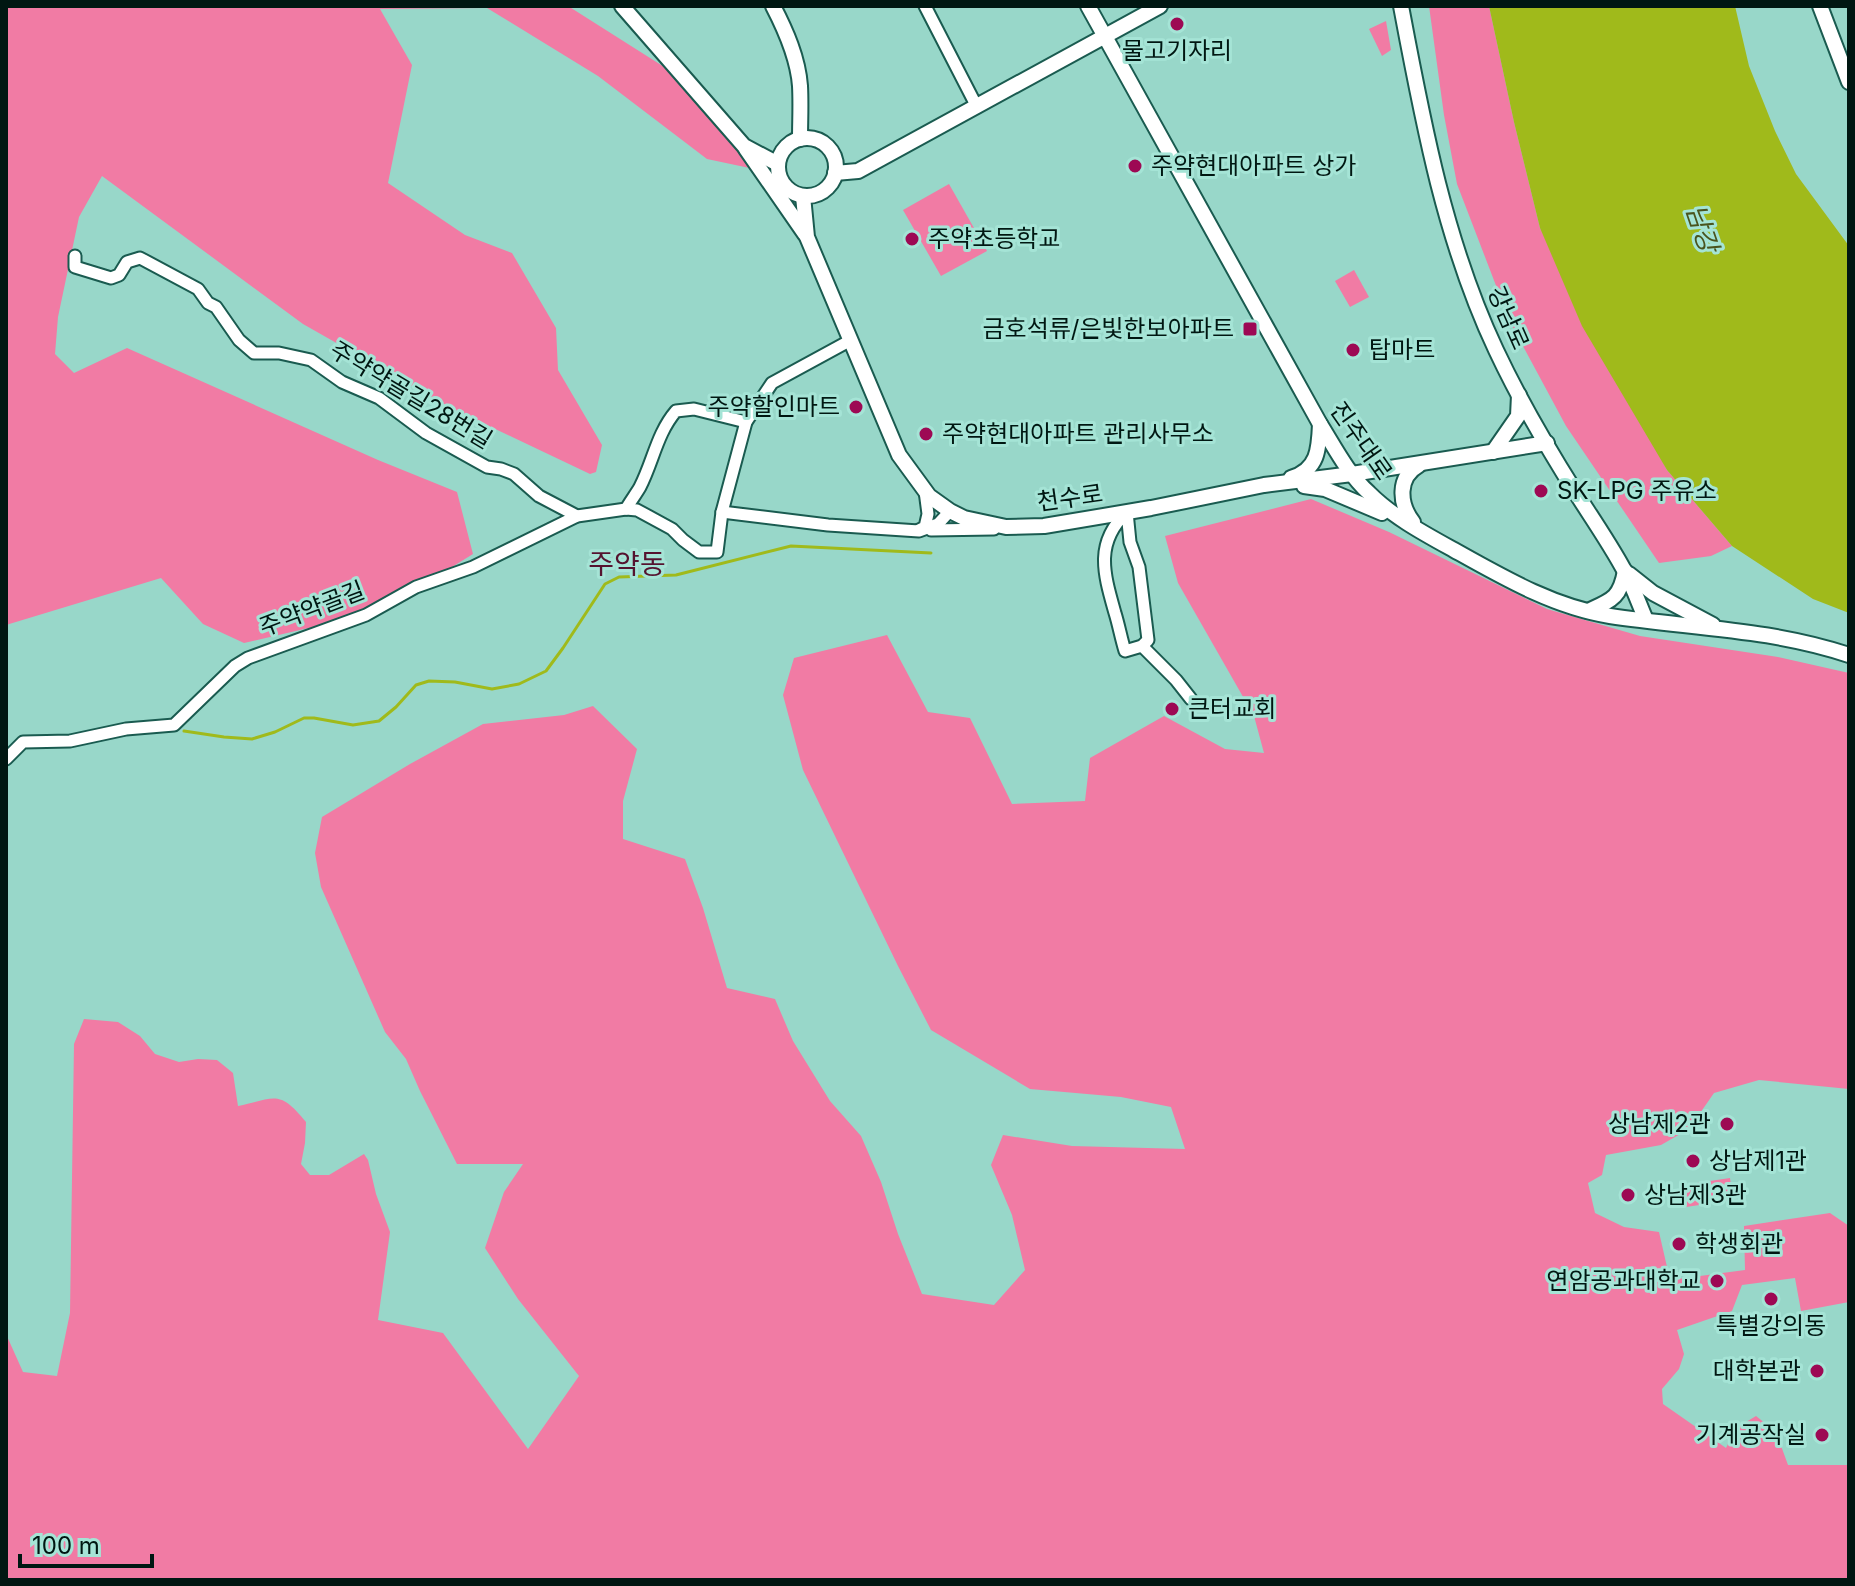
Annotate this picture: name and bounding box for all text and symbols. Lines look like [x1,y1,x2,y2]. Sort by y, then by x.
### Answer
marker: 물고기자리 [1168,15,1186,33]
place label: 물고기자리 [1122,36,1232,65]
place label: 주약현대아파트 상가 [1151,151,1356,180]
marker: 주약현대아파트 상가 [1126,157,1144,175]
water label: 남강 [1680,200,1726,258]
place label: 주약초등학교 [928,224,1060,253]
marker: 주약초등학교 [903,230,921,248]
street label: 강남로 [1482,282,1535,354]
place label: 금호석류/은빛한보아파트 [982,314,1234,343]
marker: 금호석류/은빛한보아파트 [1241,320,1259,338]
street label: 주약약골길28번길 [325,335,498,454]
place label: 탑마트 [1369,335,1435,364]
marker: 탑마트 [1344,341,1362,359]
place label: 주약할인마트 [708,392,840,421]
street label: 진주대로 [1324,396,1399,485]
marker: 주약할인마트 [847,398,865,416]
place label: 주약현대아파트 관리사무소 [942,419,1214,448]
marker: 주약현대아파트 관리사무소 [917,425,935,443]
place label: SK-LPG 주유소 [1557,476,1717,505]
street label: 천수로 [1035,479,1105,516]
marker: SK-LPG 주유소 [1532,482,1550,500]
district label: 주약동 [588,547,666,581]
street label: 주약약골길 [255,575,369,642]
place label: 큰터교회 [1188,694,1276,723]
marker: 큰터교회 [1163,700,1181,718]
place label: 상남제2관 [1608,1109,1711,1138]
marker: 상남제2관 [1718,1115,1736,1133]
place label: 상남제1관 [1709,1146,1807,1175]
marker: 상남제1관 [1684,1152,1702,1170]
place label: 상남제3관 [1644,1180,1747,1209]
marker: 상남제3관 [1619,1186,1637,1204]
place label: 학생회관 [1695,1229,1783,1258]
marker: 학생회관 [1670,1235,1688,1253]
place label: 연암공과대학교 [1546,1266,1701,1295]
marker: 연암공과대학교 [1708,1272,1726,1290]
marker: 특별강의동 [1762,1290,1780,1308]
place label: 특별강의동 [1716,1311,1826,1340]
place label: 대학본관 [1713,1356,1801,1385]
marker: 대학본관 [1808,1362,1826,1380]
place label: 기계공작실 [1696,1420,1806,1449]
marker: 기계공작실 [1813,1426,1831,1444]
scale bar [20,1518,152,1568]
text: 100 m [32,1531,100,1560]

